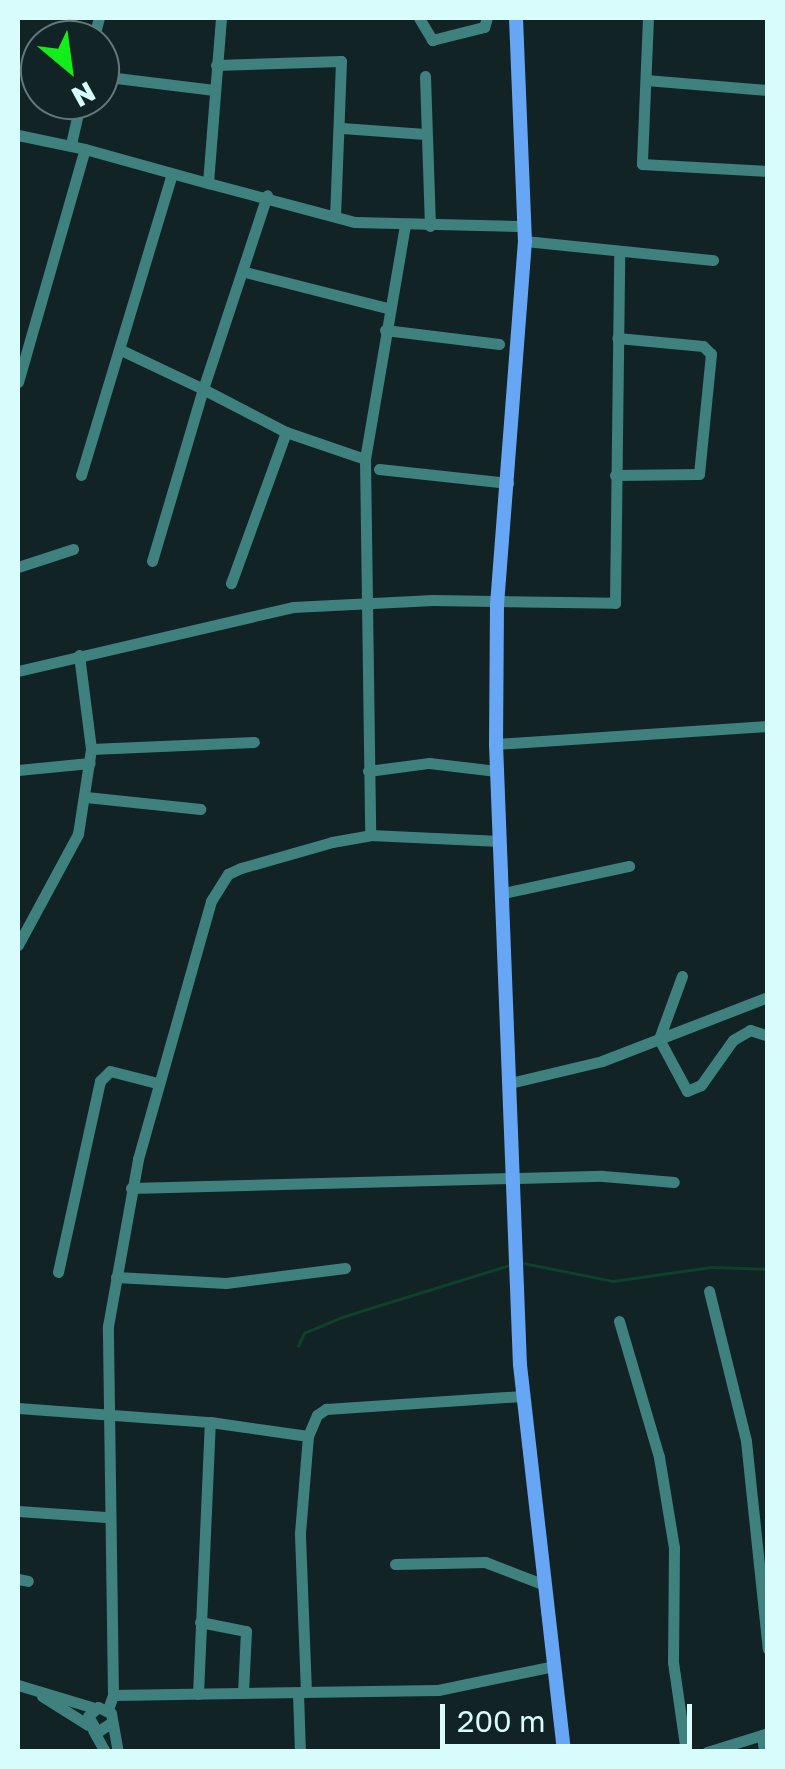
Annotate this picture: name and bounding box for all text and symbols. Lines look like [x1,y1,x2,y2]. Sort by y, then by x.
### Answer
north arrow [20,20,120,120]
text: N [67,75,101,115]
scale bar [445,1684,698,1746]
text: 200 m [457,1703,546,1739]

